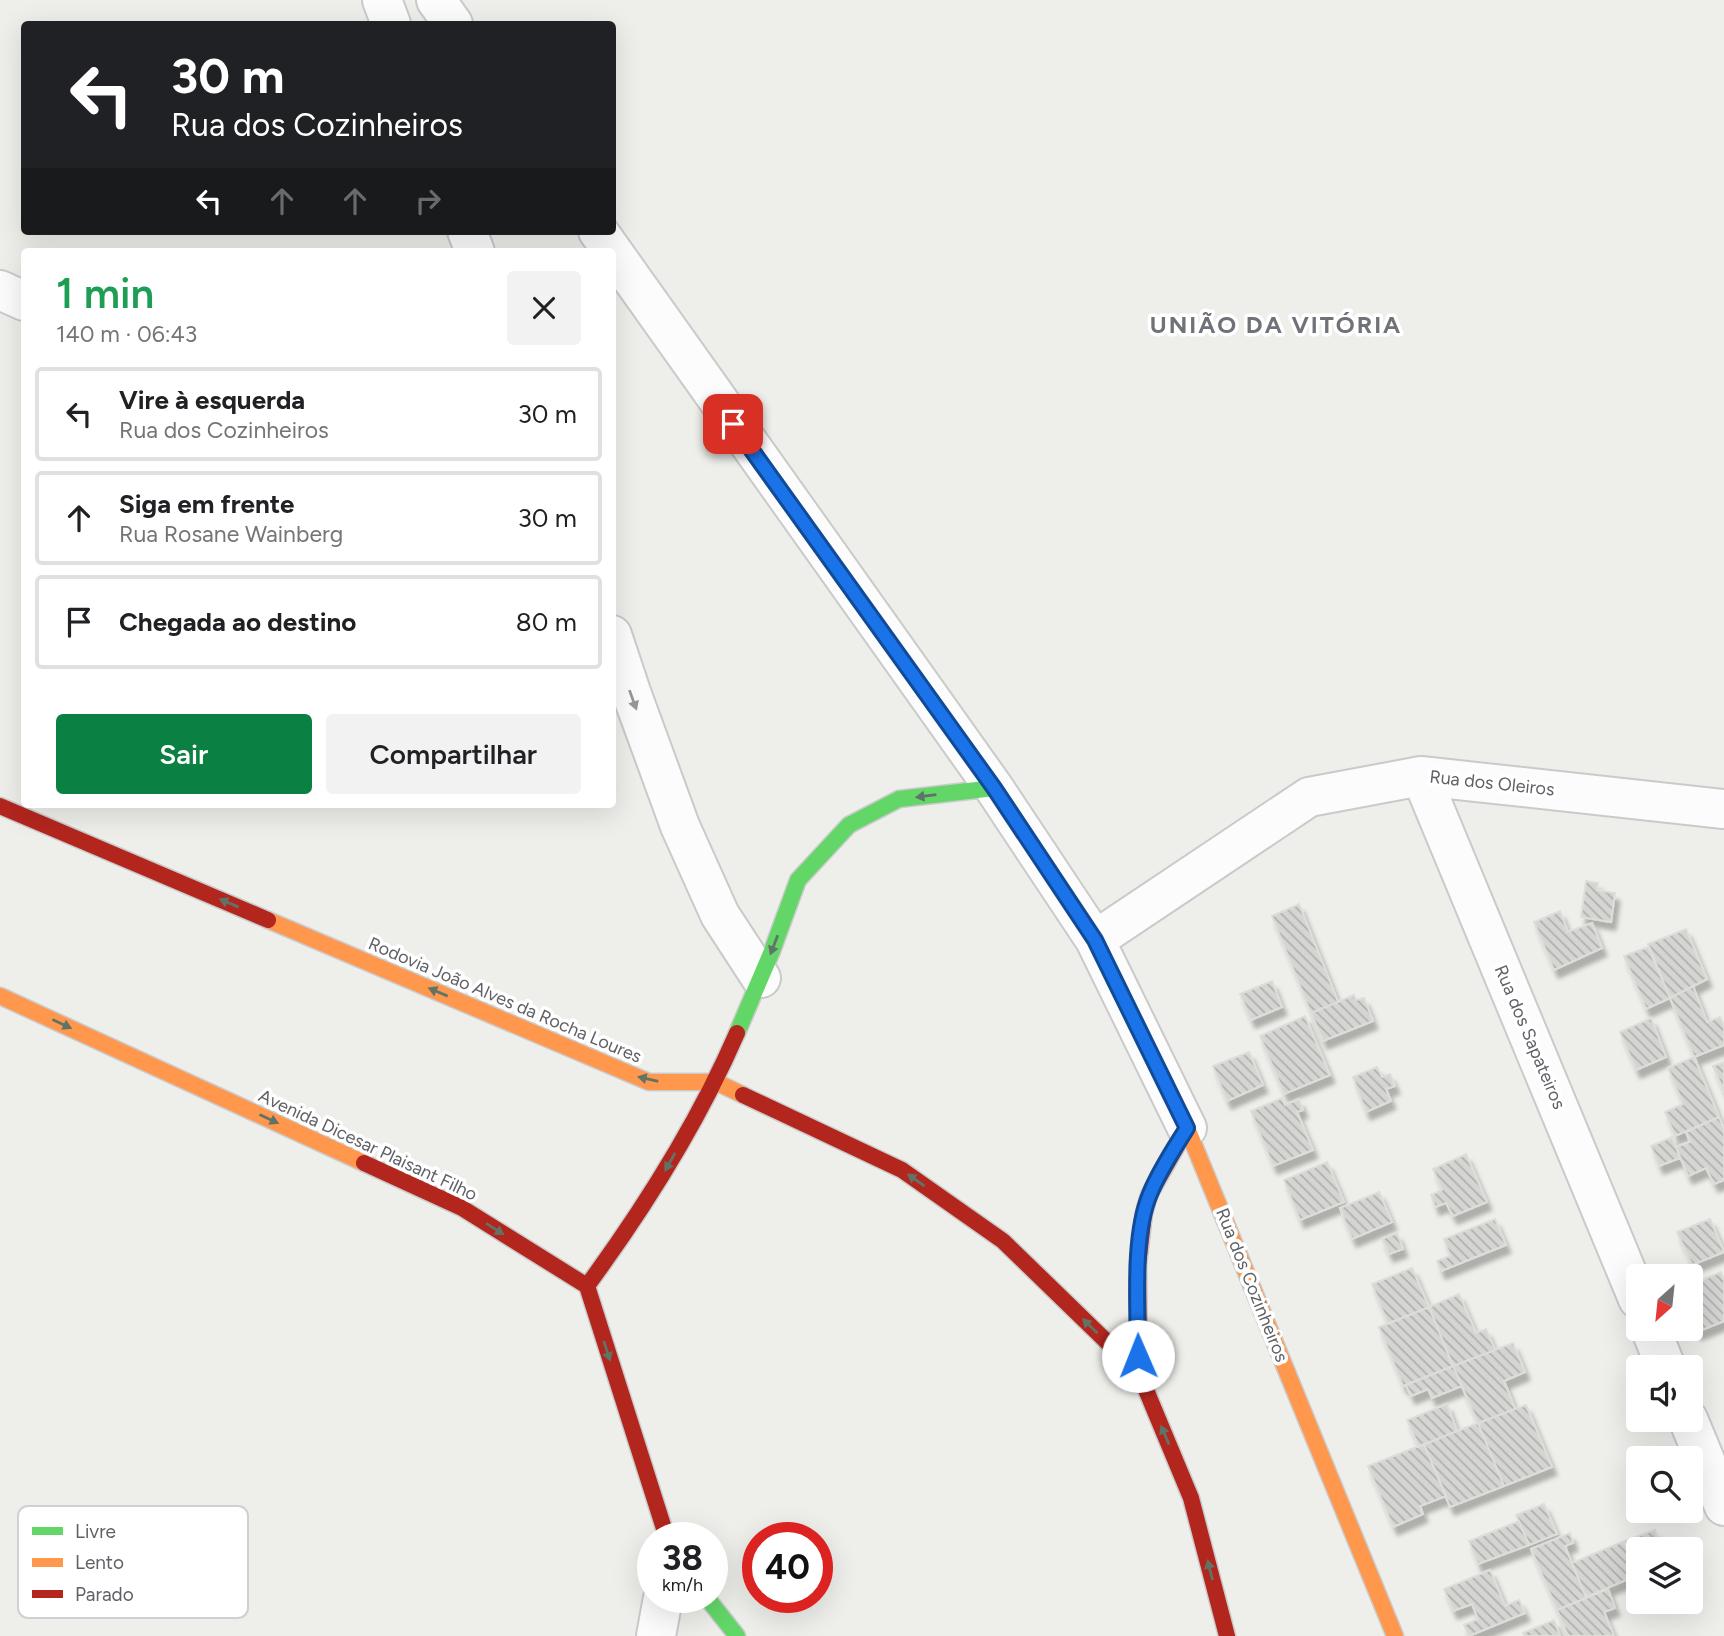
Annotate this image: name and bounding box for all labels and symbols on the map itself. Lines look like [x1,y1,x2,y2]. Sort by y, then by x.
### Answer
district label: UNIÃO DA VITÓRIA [1150,310,1402,339]
pin [703,394,763,454]
one-way arrow [628,689,639,710]
street label: Rua dos Oleiros [1428,765,1556,801]
one-way arrow [915,790,937,801]
one-way arrow [218,898,239,909]
street label: Rodovia João Alves da Rocha Loures [365,932,645,1068]
one-way arrow [769,934,780,955]
street label: Rua dos Sapateiros [1490,962,1570,1112]
one-way arrow [428,986,449,997]
one-way arrow [52,1018,72,1030]
one-way arrow [637,1073,659,1084]
street label: Avenida Dicesar Plaisant Filho [255,1085,481,1205]
one-way arrow [259,1114,279,1125]
one-way arrow [664,1152,675,1172]
one-way arrow [907,1173,925,1187]
street label: Rua dos Cozinheiros [1211,1205,1293,1365]
one-way arrow [486,1223,505,1236]
north arrow [1626,1264,1703,1340]
one-way arrow [1082,1318,1099,1334]
position arrow [1101,1319,1175,1393]
one-way arrow [603,1341,613,1362]
one-way arrow [1159,1425,1170,1446]
legend [18,1506,248,1618]
text: Livre [75,1520,116,1543]
speed limit sign: 40 [742,1522,833,1613]
text: Lento [75,1551,124,1574]
one-way arrow [1204,1559,1215,1581]
text: Parado [75,1583,134,1606]

